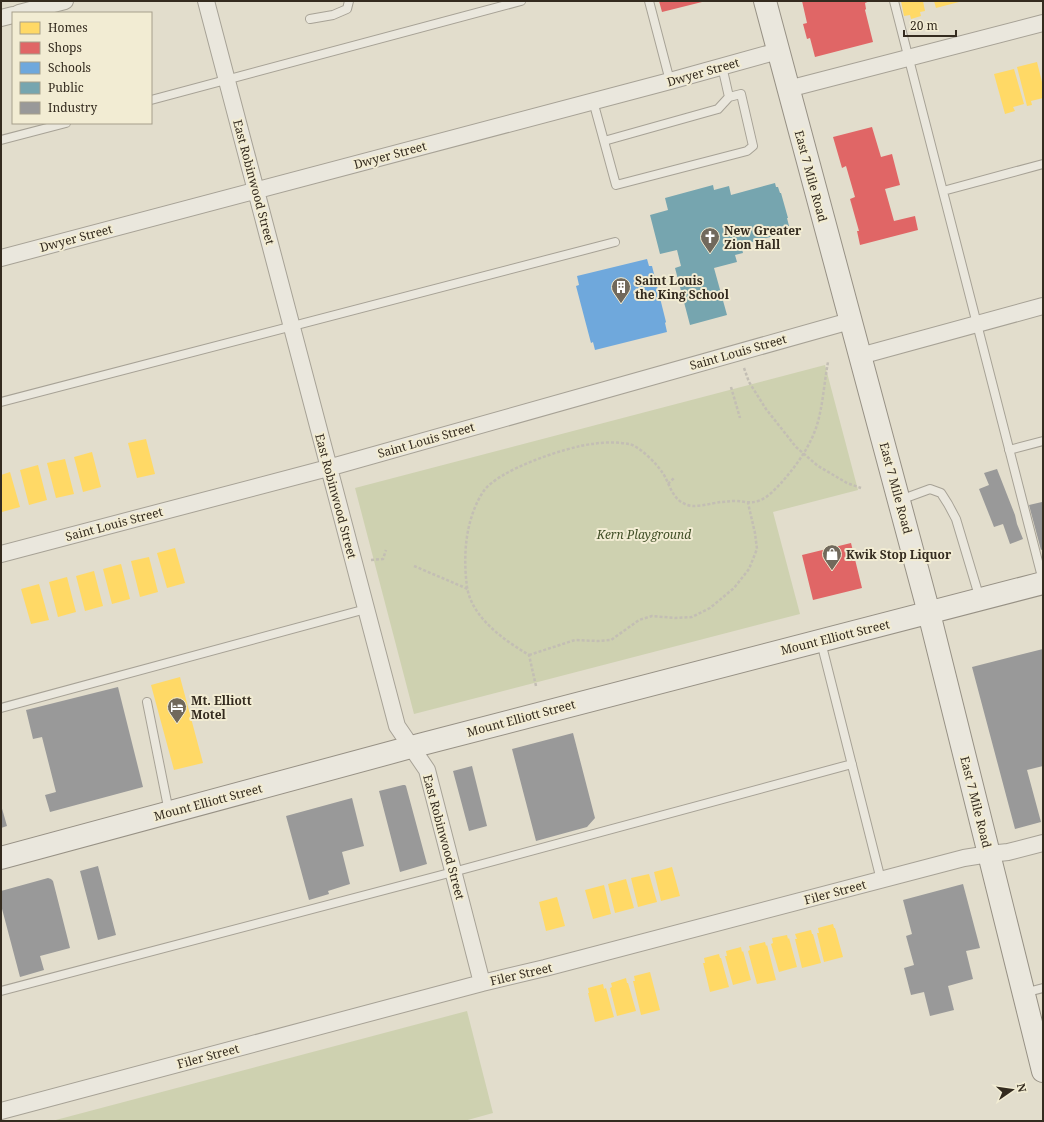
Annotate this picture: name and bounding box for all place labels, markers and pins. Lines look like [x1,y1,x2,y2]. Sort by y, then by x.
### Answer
place label: New Greater Zion Hall [724,222,802,253]
church icon: New Greater Zion Hall [699,226,721,254]
place label: Saint Louis the King School [635,272,730,303]
building icon: Saint Louis the King School [610,276,632,304]
shop icon: Kwik Stop Liquor [821,543,843,571]
place label: Kwik Stop Liquor [846,546,952,563]
place label: Mt. Elliott Motel [191,692,252,723]
hotel icon: Mt. Elliott Motel [166,696,188,724]

